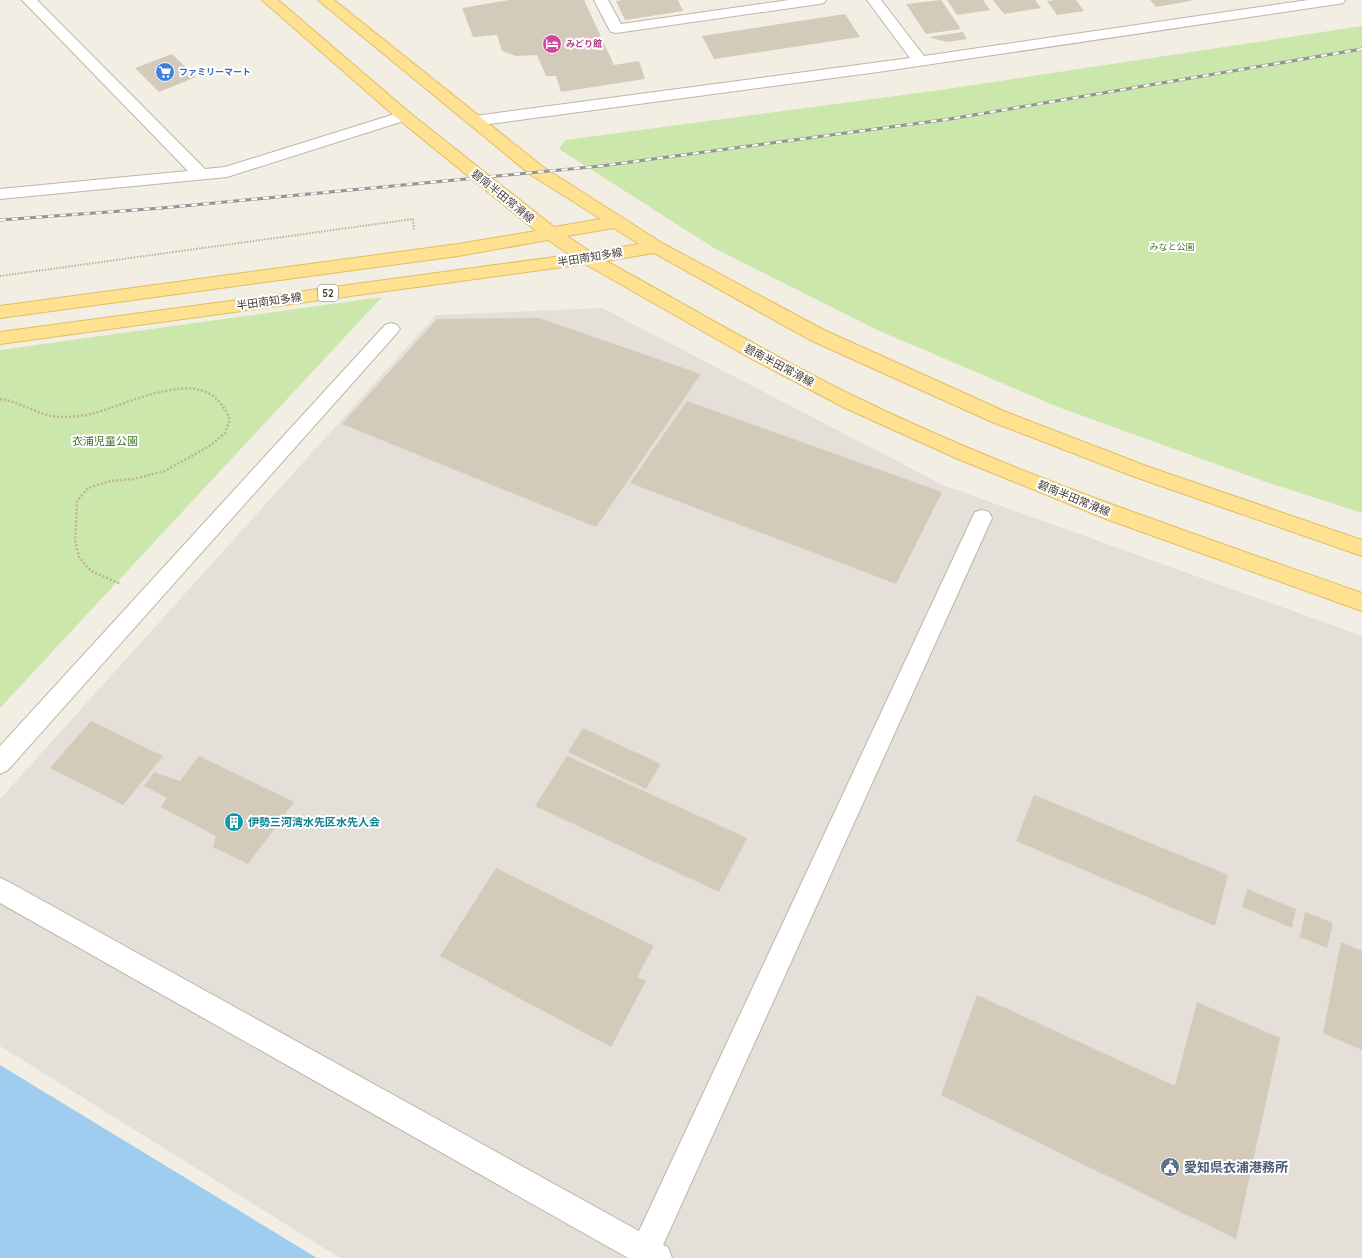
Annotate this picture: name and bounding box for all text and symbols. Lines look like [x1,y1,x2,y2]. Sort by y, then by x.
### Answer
hotel icon: みどり館 [541,33,563,55]
place label: みどり館 [566,38,602,49]
supermarket icon: ファミリーマート [154,61,176,83]
place label: ファミリーマート [179,66,251,77]
street label: 碧南半田常滑線 [469,166,537,226]
park label: みなと公園 [1149,241,1195,252]
street label: 半田南知多線 [556,245,624,269]
road number: 52 [318,285,338,301]
street label: 半田南知多線 [235,289,303,313]
street label: 碧南半田常滑線 [742,341,816,389]
park label: 衣浦児童公園 [72,434,138,448]
street label: 碧南半田常滑線 [1036,477,1112,519]
building icon: 伊勢三河湾水先区水先人会 [223,811,245,833]
place label: 伊勢三河湾水先区水先人会 [248,815,380,829]
public building icon: 愛知県衣浦港務所 [1159,1156,1181,1178]
place label: 愛知県衣浦港務所 [1184,1159,1288,1175]

